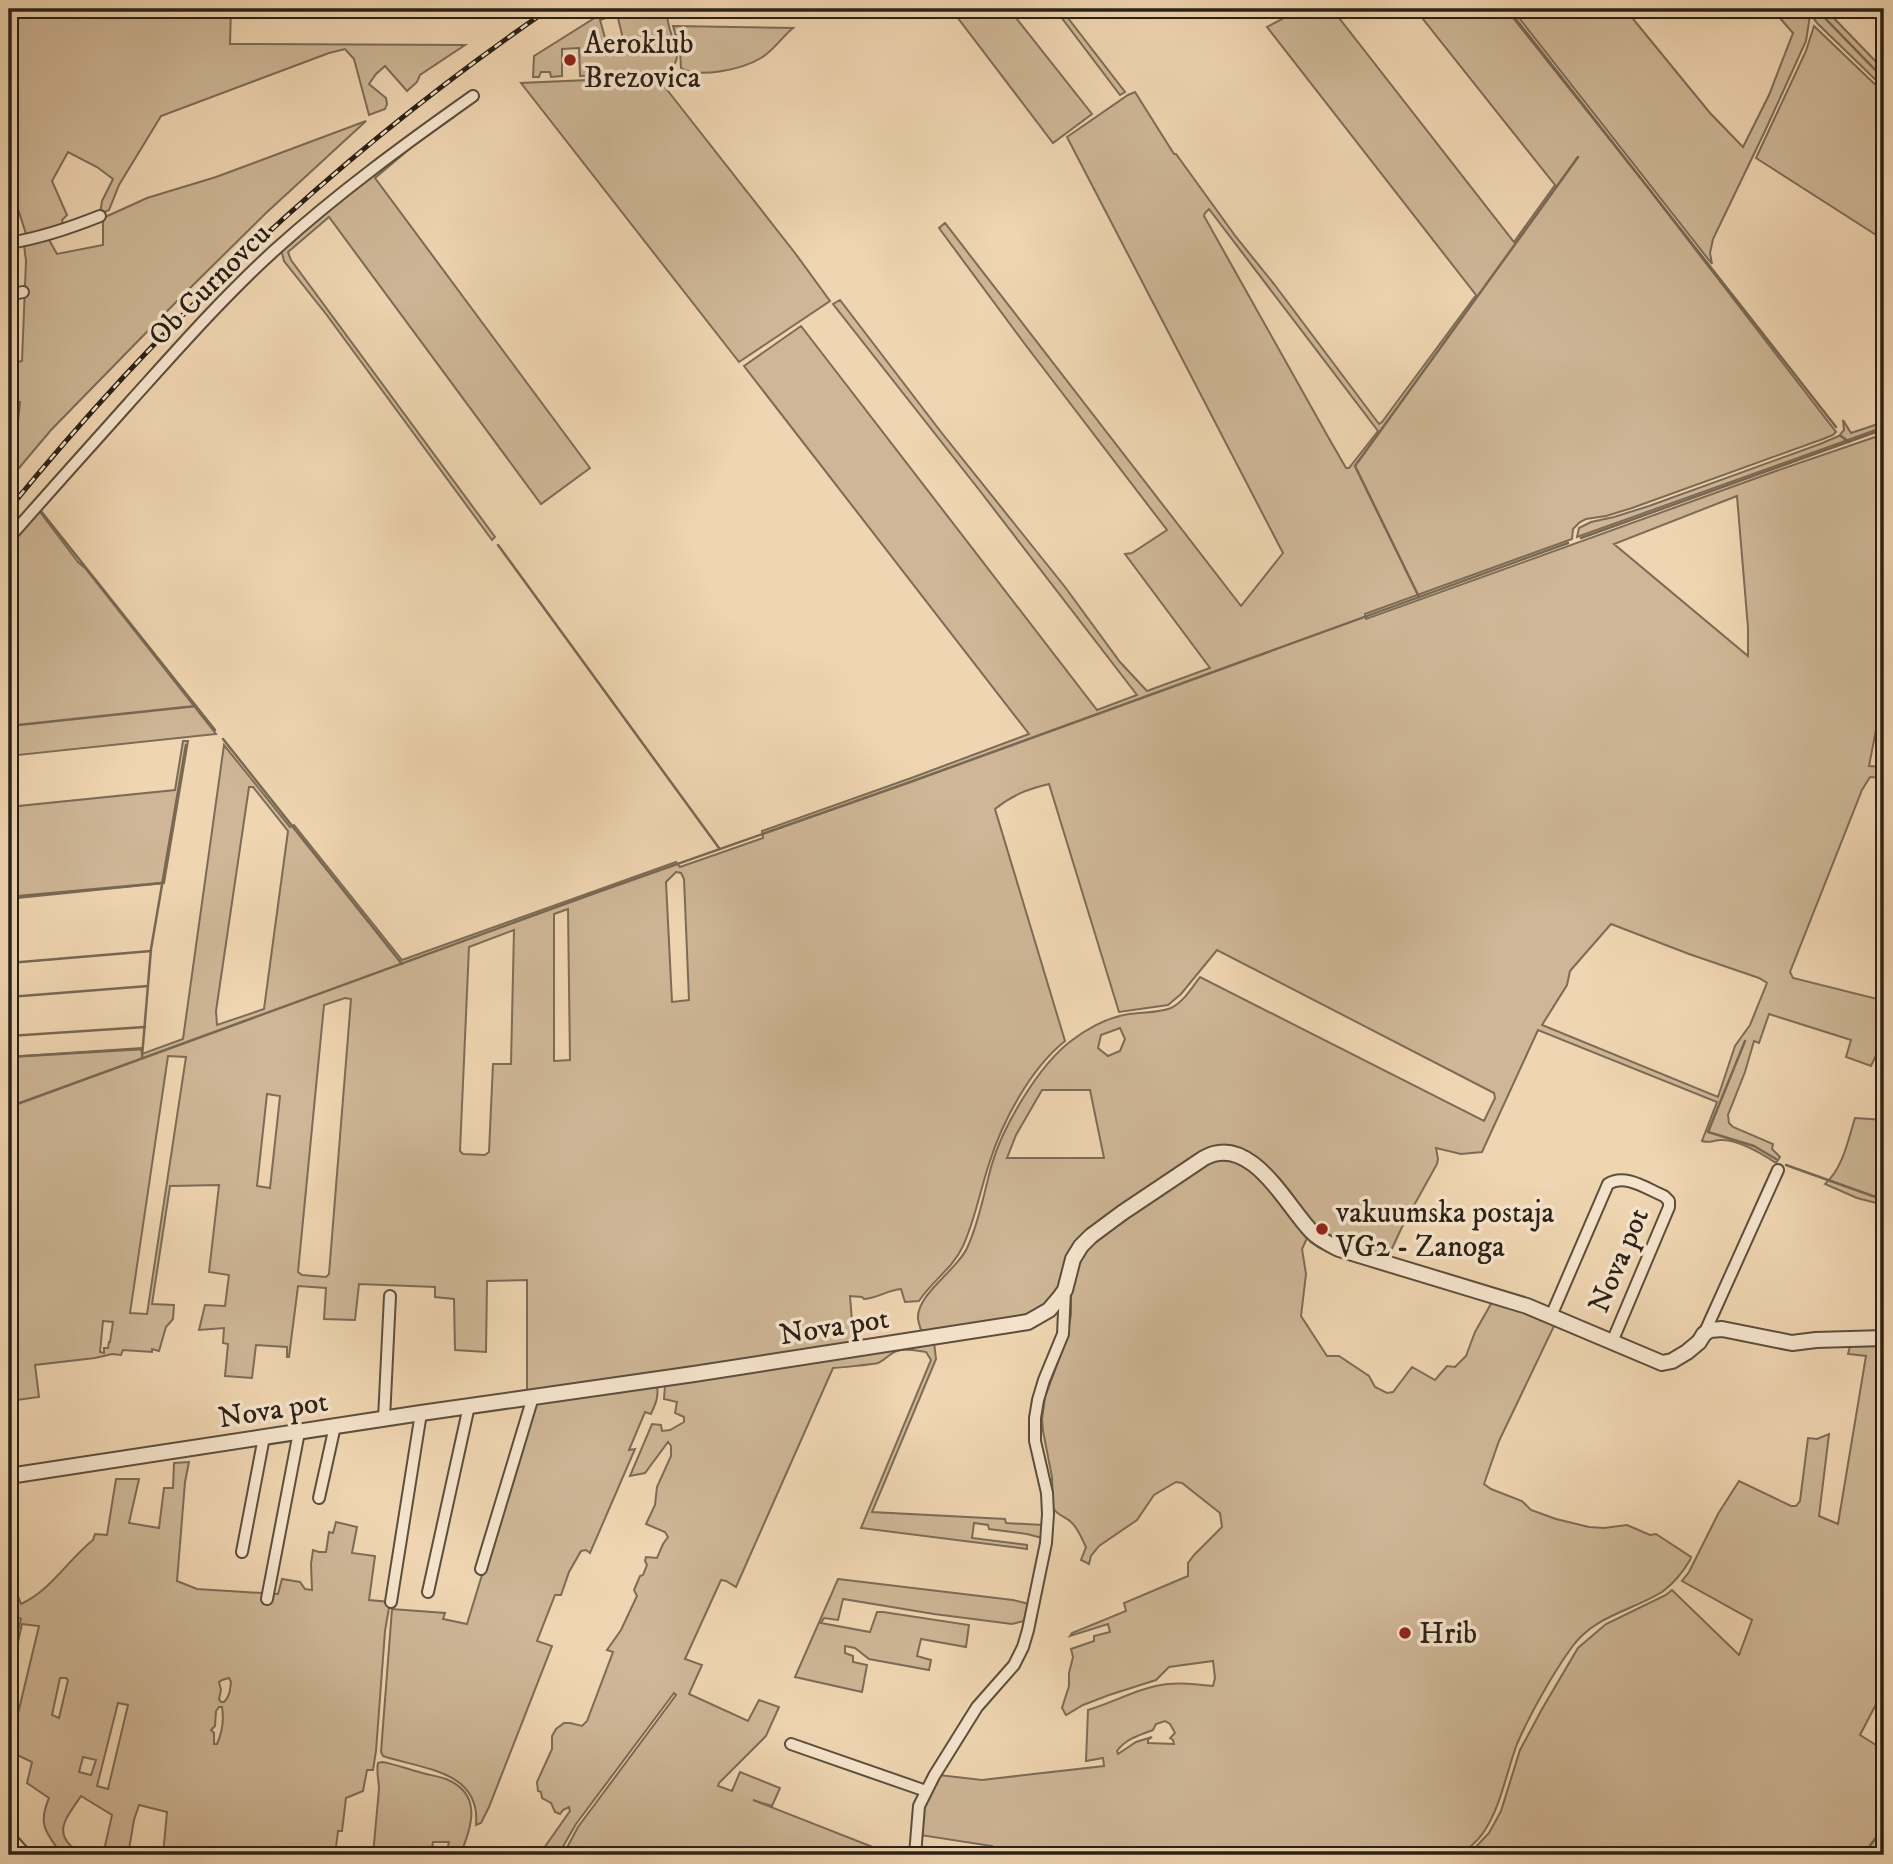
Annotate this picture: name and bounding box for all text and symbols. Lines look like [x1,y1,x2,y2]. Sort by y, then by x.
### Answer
place label: Aeroklub Brezovica [584,26,701,97]
marker: Aeroklub Brezovica [562,52,578,68]
street label: Ob Curnovcu [141,216,279,354]
place label: vakuumska postaja VG2 - Zanoga [1335,1195,1555,1266]
street label: Nova pot [1581,1203,1658,1319]
marker: vakuumska postaja VG2 - Zanoga [1314,1221,1330,1237]
street label: Nova pot [777,1301,892,1354]
street label: Nova pot [216,1384,331,1437]
place label: Hrib [1419,1616,1477,1653]
marker: Hrib [1397,1625,1413,1641]

